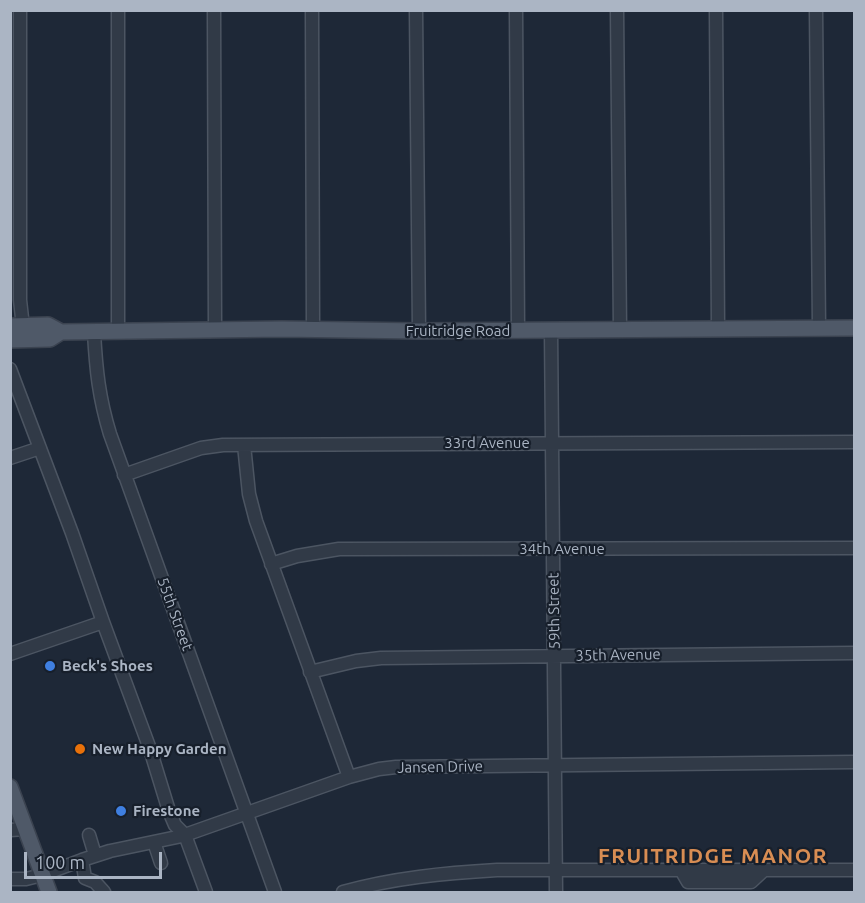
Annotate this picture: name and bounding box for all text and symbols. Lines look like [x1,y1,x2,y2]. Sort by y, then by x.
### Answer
street label: Fruitridge Road [406,322,510,340]
street label: 33rd Avenue [444,434,530,452]
street label: 34th Avenue [519,540,605,558]
street label: 59th Street [544,573,564,649]
street label: 55th Street [153,575,197,653]
street label: 35th Avenue [575,645,661,665]
place label: Beck's Shoes [62,657,153,675]
marker: Beck's Shoes [43,659,57,673]
place label: New Happy Garden [92,740,226,758]
marker: New Happy Garden [73,742,87,756]
street label: Jansen Drive [397,757,483,777]
place label: Firestone [133,802,200,820]
marker: Firestone [114,804,128,818]
scale bar [27,840,165,878]
district label: FRUITRIDGE MANOR [598,843,828,869]
text: 100 m [35,852,85,872]

